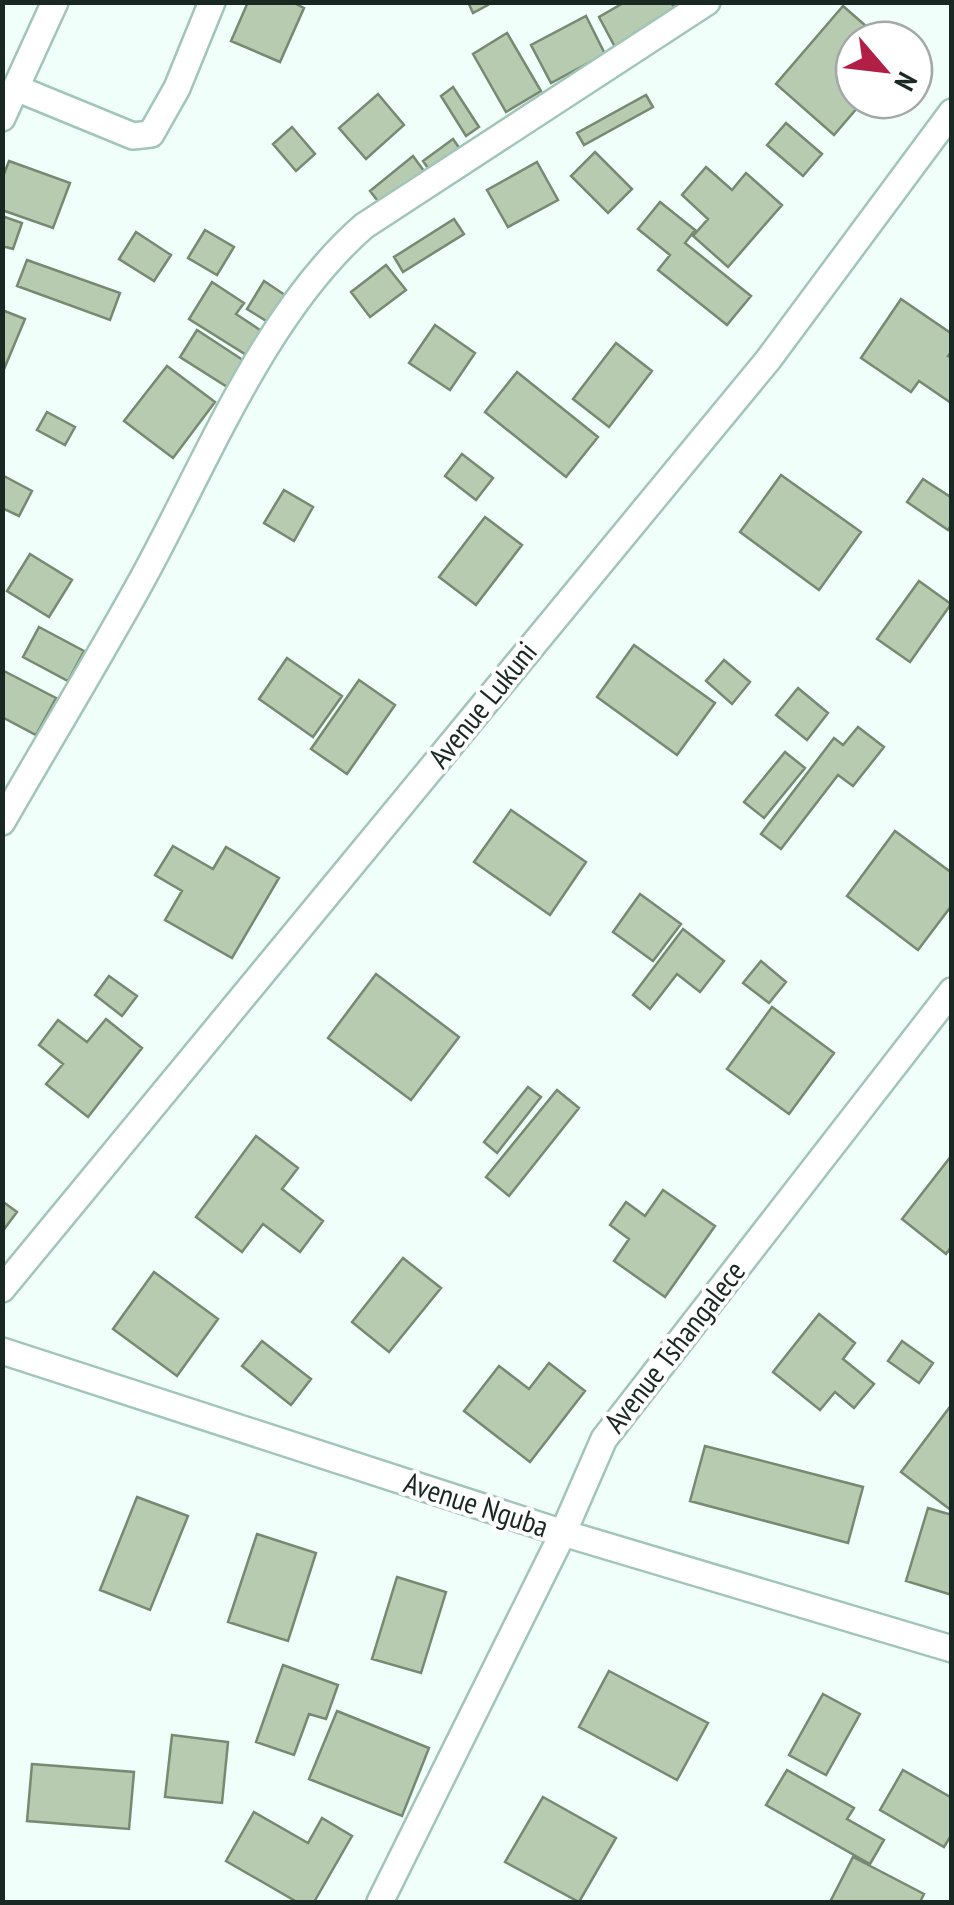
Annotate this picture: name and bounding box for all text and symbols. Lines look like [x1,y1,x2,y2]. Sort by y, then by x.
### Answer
north arrow [834,20,934,120]
text: N [887,67,926,97]
street label: Avenue Lukuni [419,633,545,775]
street label: Avenue Tshangalece [595,1252,753,1440]
street label: Avenue Nguba [399,1462,554,1545]

